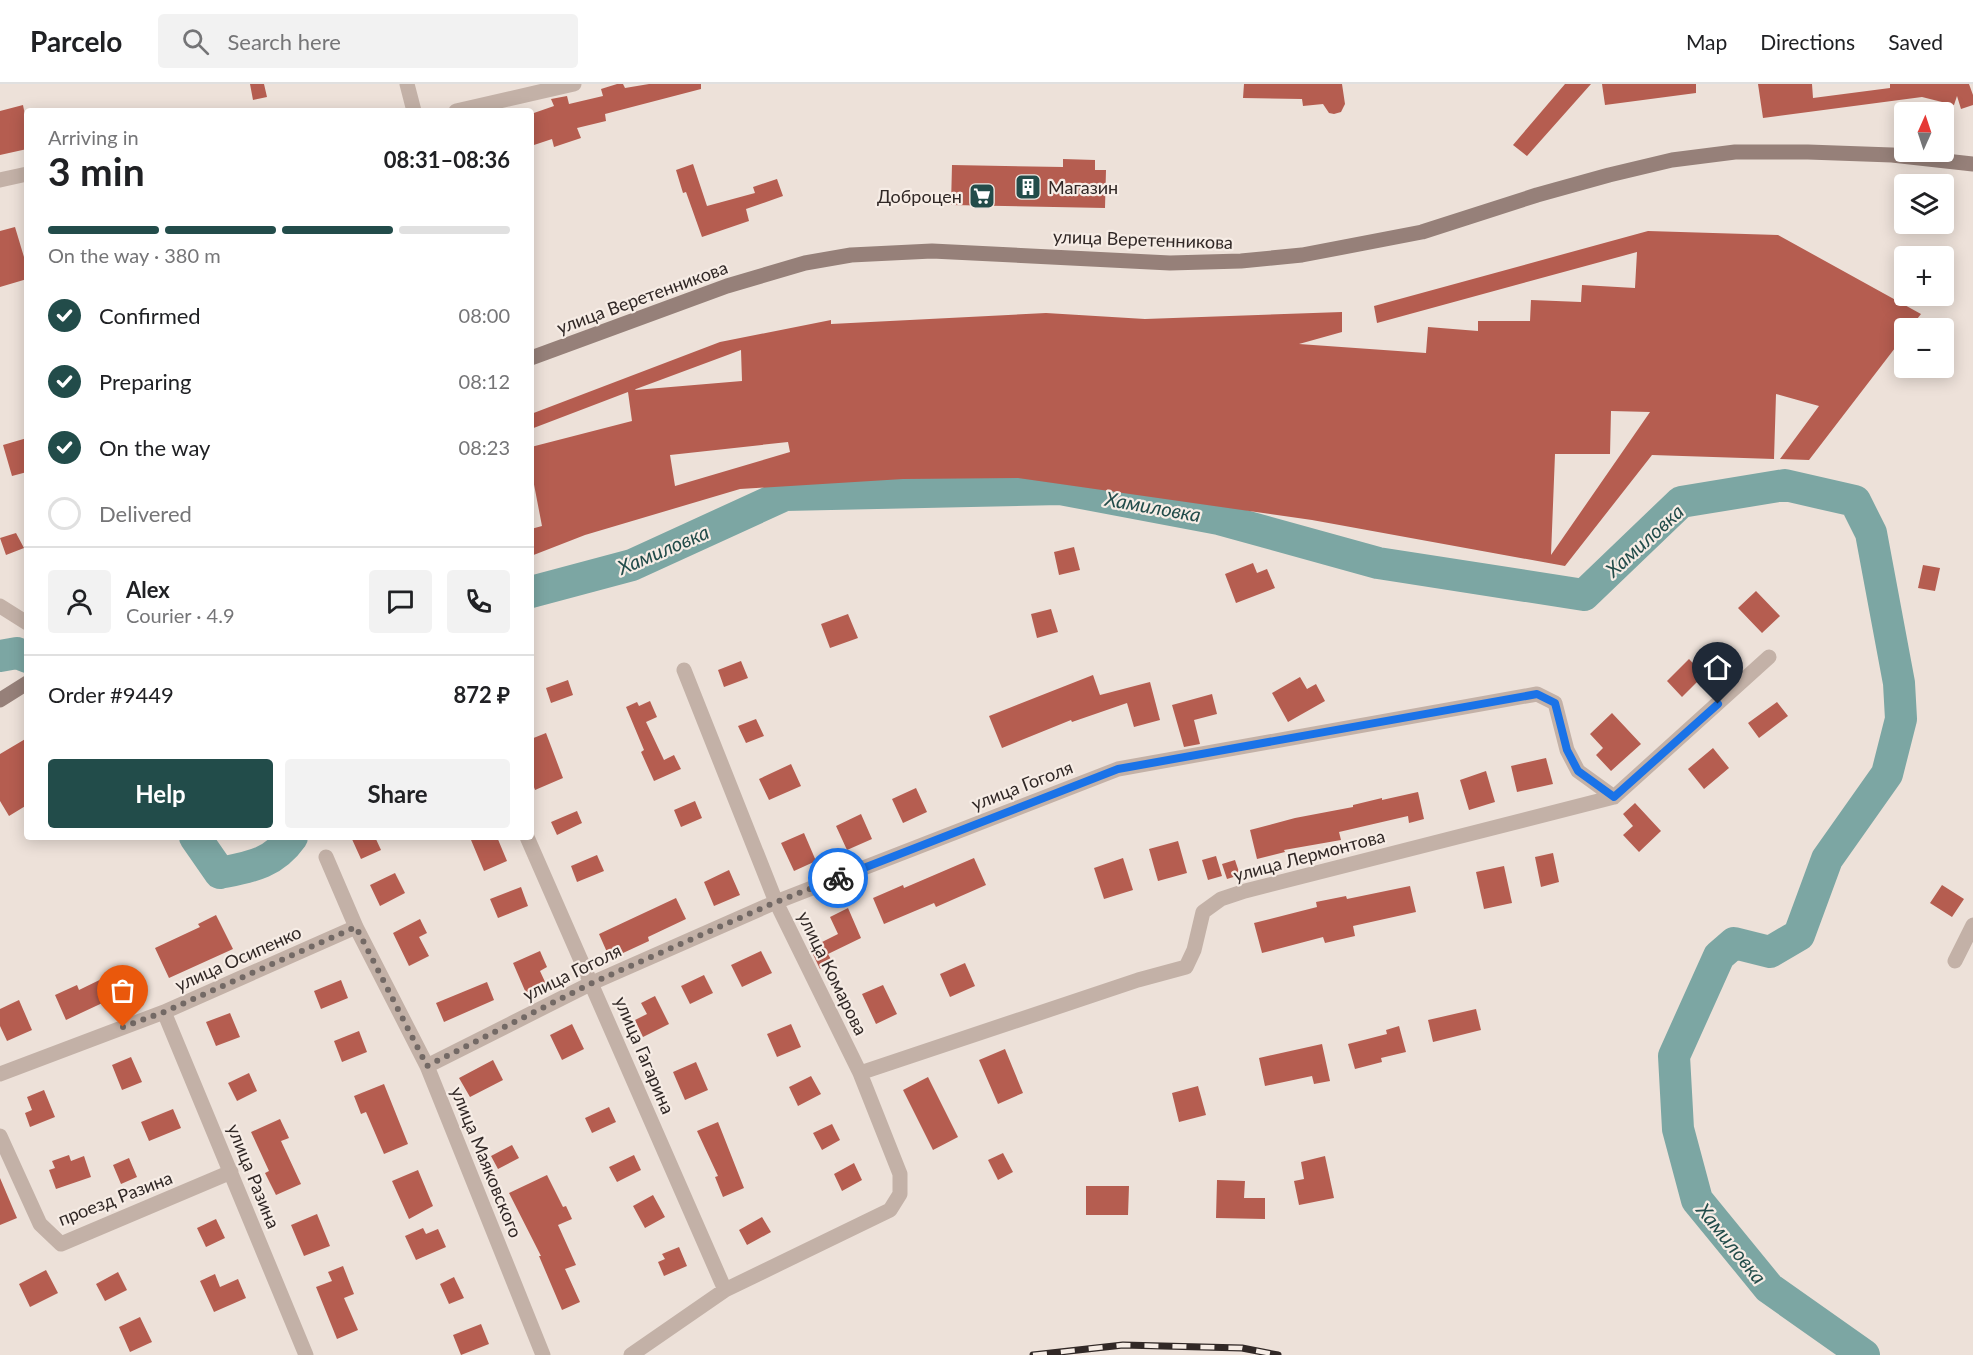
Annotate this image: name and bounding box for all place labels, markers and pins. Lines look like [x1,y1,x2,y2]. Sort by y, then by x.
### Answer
building icon: Магазин [1013,172,1043,202]
place label: Магазин [1048,176,1118,198]
supermarket icon: Доброцен [967,181,997,211]
place label: Доброцен [877,185,962,207]
pin [1692,642,1743,704]
pin [97,965,148,1027]

